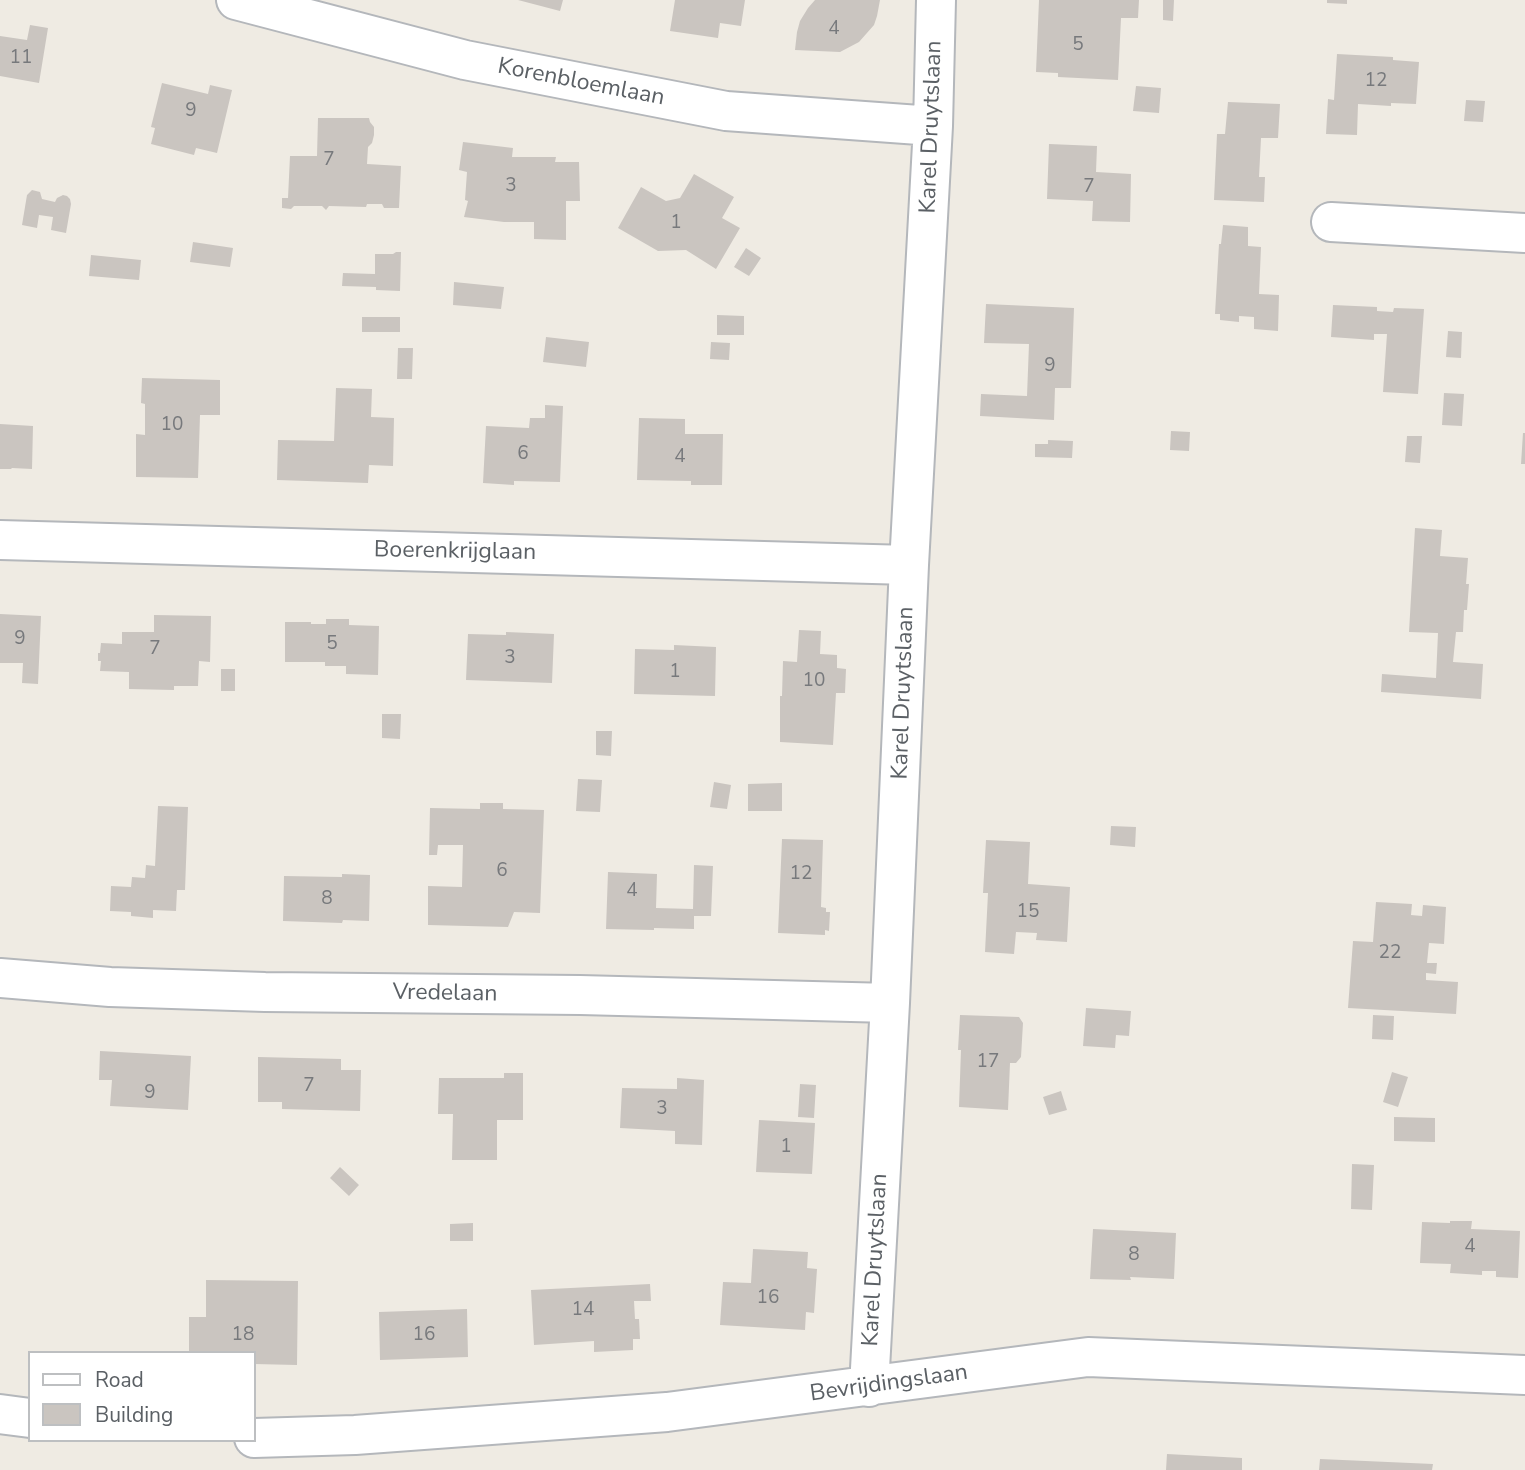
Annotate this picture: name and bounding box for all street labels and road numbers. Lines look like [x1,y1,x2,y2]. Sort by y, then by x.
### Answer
street label: Karel Druytslaan [915,40,949,214]
street label: Korenbloemlaan [495,53,667,113]
street label: Boerenkrijglaan [374,537,536,567]
street label: Karel Druytslaan [887,606,921,780]
street label: Vredelaan [392,979,498,1009]
street label: Karel Druytslaan [858,1173,894,1347]
street label: Bevrijdingslaan [808,1359,970,1409]

